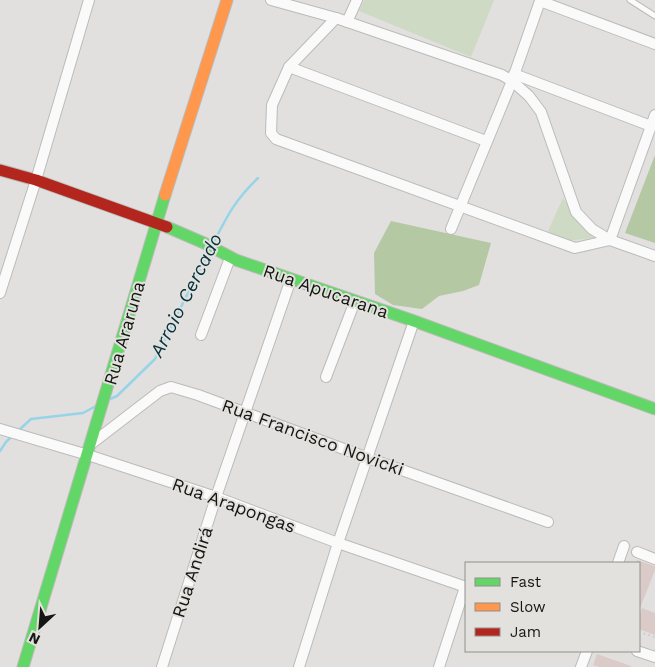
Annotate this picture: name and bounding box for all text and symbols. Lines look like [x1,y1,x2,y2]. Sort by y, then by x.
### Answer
water label: Arroio Cercado [144,229,227,362]
street label: Rua Apucarana [261,260,391,322]
street label: Rua Araruna [99,279,149,387]
street label: Rua Francisco Novicki [219,394,407,480]
street label: Rua Arapongas [169,473,299,537]
street label: Rua Andirá [167,524,217,620]
legend [465,562,640,652]
text: Fast [510,573,542,591]
text: Slow [510,598,546,616]
north arrow [15,602,65,652]
text: Jam [510,623,541,641]
text: N [26,629,42,648]

